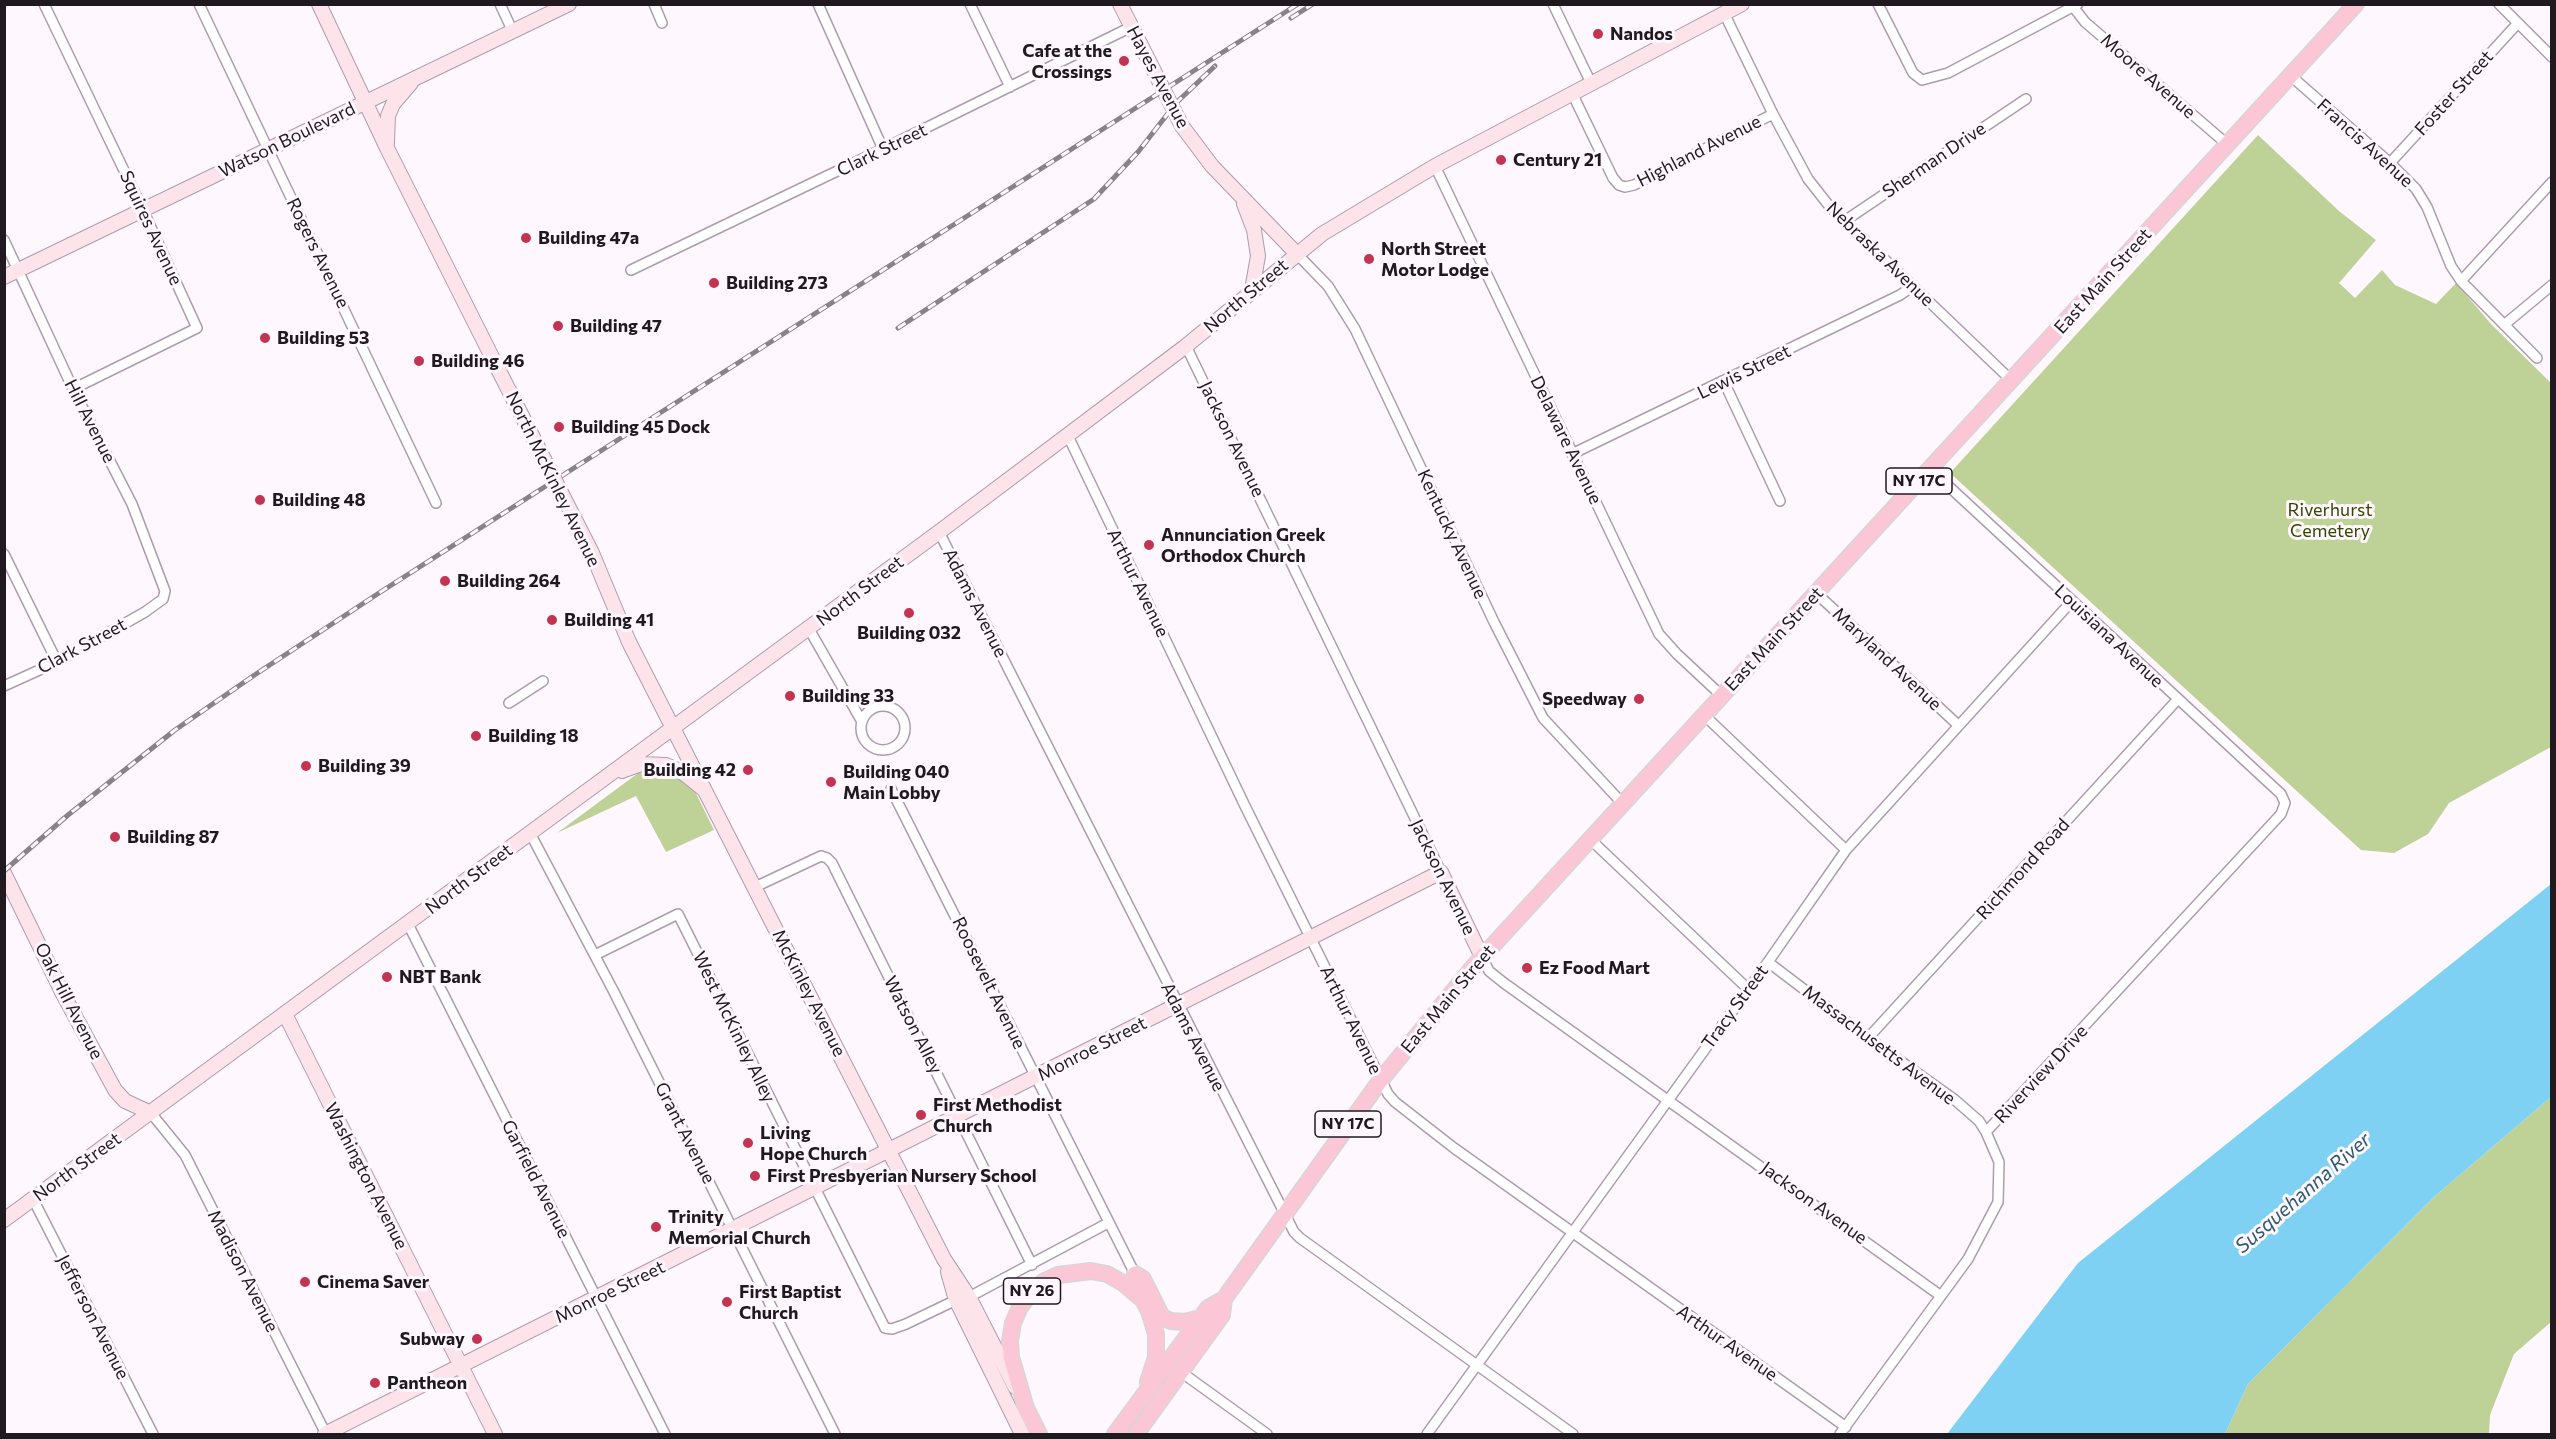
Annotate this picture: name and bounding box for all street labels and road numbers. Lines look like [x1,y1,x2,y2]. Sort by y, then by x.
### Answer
street label: Hayes Avenue [1122,22,1194,132]
street label: Moore Avenue [2096,29,2200,123]
street label: Foster Street [2410,46,2498,140]
street label: Francis Avenue [2312,94,2418,192]
street label: Watson Boulevard [215,98,359,182]
street label: Highland Avenue [1633,110,1765,192]
street label: Sherman Drive [1878,118,1990,202]
street label: Clark Street [833,119,931,181]
street label: Squires Avenue [115,167,187,289]
street label: Rogers Avenue [282,194,354,312]
street label: Nebraska Avenue [1822,197,1938,311]
street label: East Main Street [2050,224,2156,338]
street label: North Street [1199,254,1293,338]
street label: Lewis Street [1694,340,1794,404]
street label: Delaware Avenue [1526,372,1606,508]
street label: Hill Avenue [60,376,120,466]
street label: Jackson Avenue [1195,378,1269,500]
street label: North McKinley Avenue [501,388,605,570]
street label: Kentucky Avenue [1413,466,1491,602]
road number: NY 17C [1886,468,1952,494]
street label: Arthur Avenue [1102,525,1174,641]
street label: Adams Avenue [938,545,1012,661]
street label: North Street [812,551,908,631]
street label: Louisiana Avenue [2050,580,2168,692]
street label: East Main Street [1720,582,1828,696]
street label: Maryland Avenue [1828,603,1946,715]
street label: Clark Street [34,614,130,678]
street label: Richmond Road [1972,814,2074,924]
street label: Jackson Avenue [1406,816,1480,938]
street label: North Street [421,839,517,919]
street label: Roosevelt Avenue [948,914,1030,1052]
street label: McKinley Avenue [768,926,850,1060]
street label: Oak Hill Avenue [30,939,108,1063]
street label: East Main Street [1396,940,1500,1058]
street label: West McKinley Alley [688,948,780,1106]
street label: Tracy Street [1697,961,1773,1053]
street label: Arthur Avenue [1315,962,1387,1078]
street label: Watson Alley [879,972,947,1078]
street label: Adams Avenue [1156,979,1230,1095]
street label: Massachusetts Avenue [1798,981,1960,1109]
street label: Monroe Street [1034,1012,1150,1086]
street label: Riverview Drive [1990,1020,2092,1128]
street label: Grant Avenue [650,1079,720,1187]
street label: Washington Avenue [320,1099,412,1253]
road number: NY 17C [1315,1111,1381,1137]
street label: Garfield Avenue [497,1116,575,1242]
street label: North Street [29,1128,125,1206]
street label: Jackson Avenue [1757,1157,1871,1249]
street label: Madison Avenue [203,1206,283,1336]
street label: Jefferson Avenue [52,1251,134,1383]
street label: Monroe Street [551,1256,669,1328]
road number: NY 26 [1004,1278,1060,1304]
street label: Arthur Avenue [1672,1300,1782,1386]

